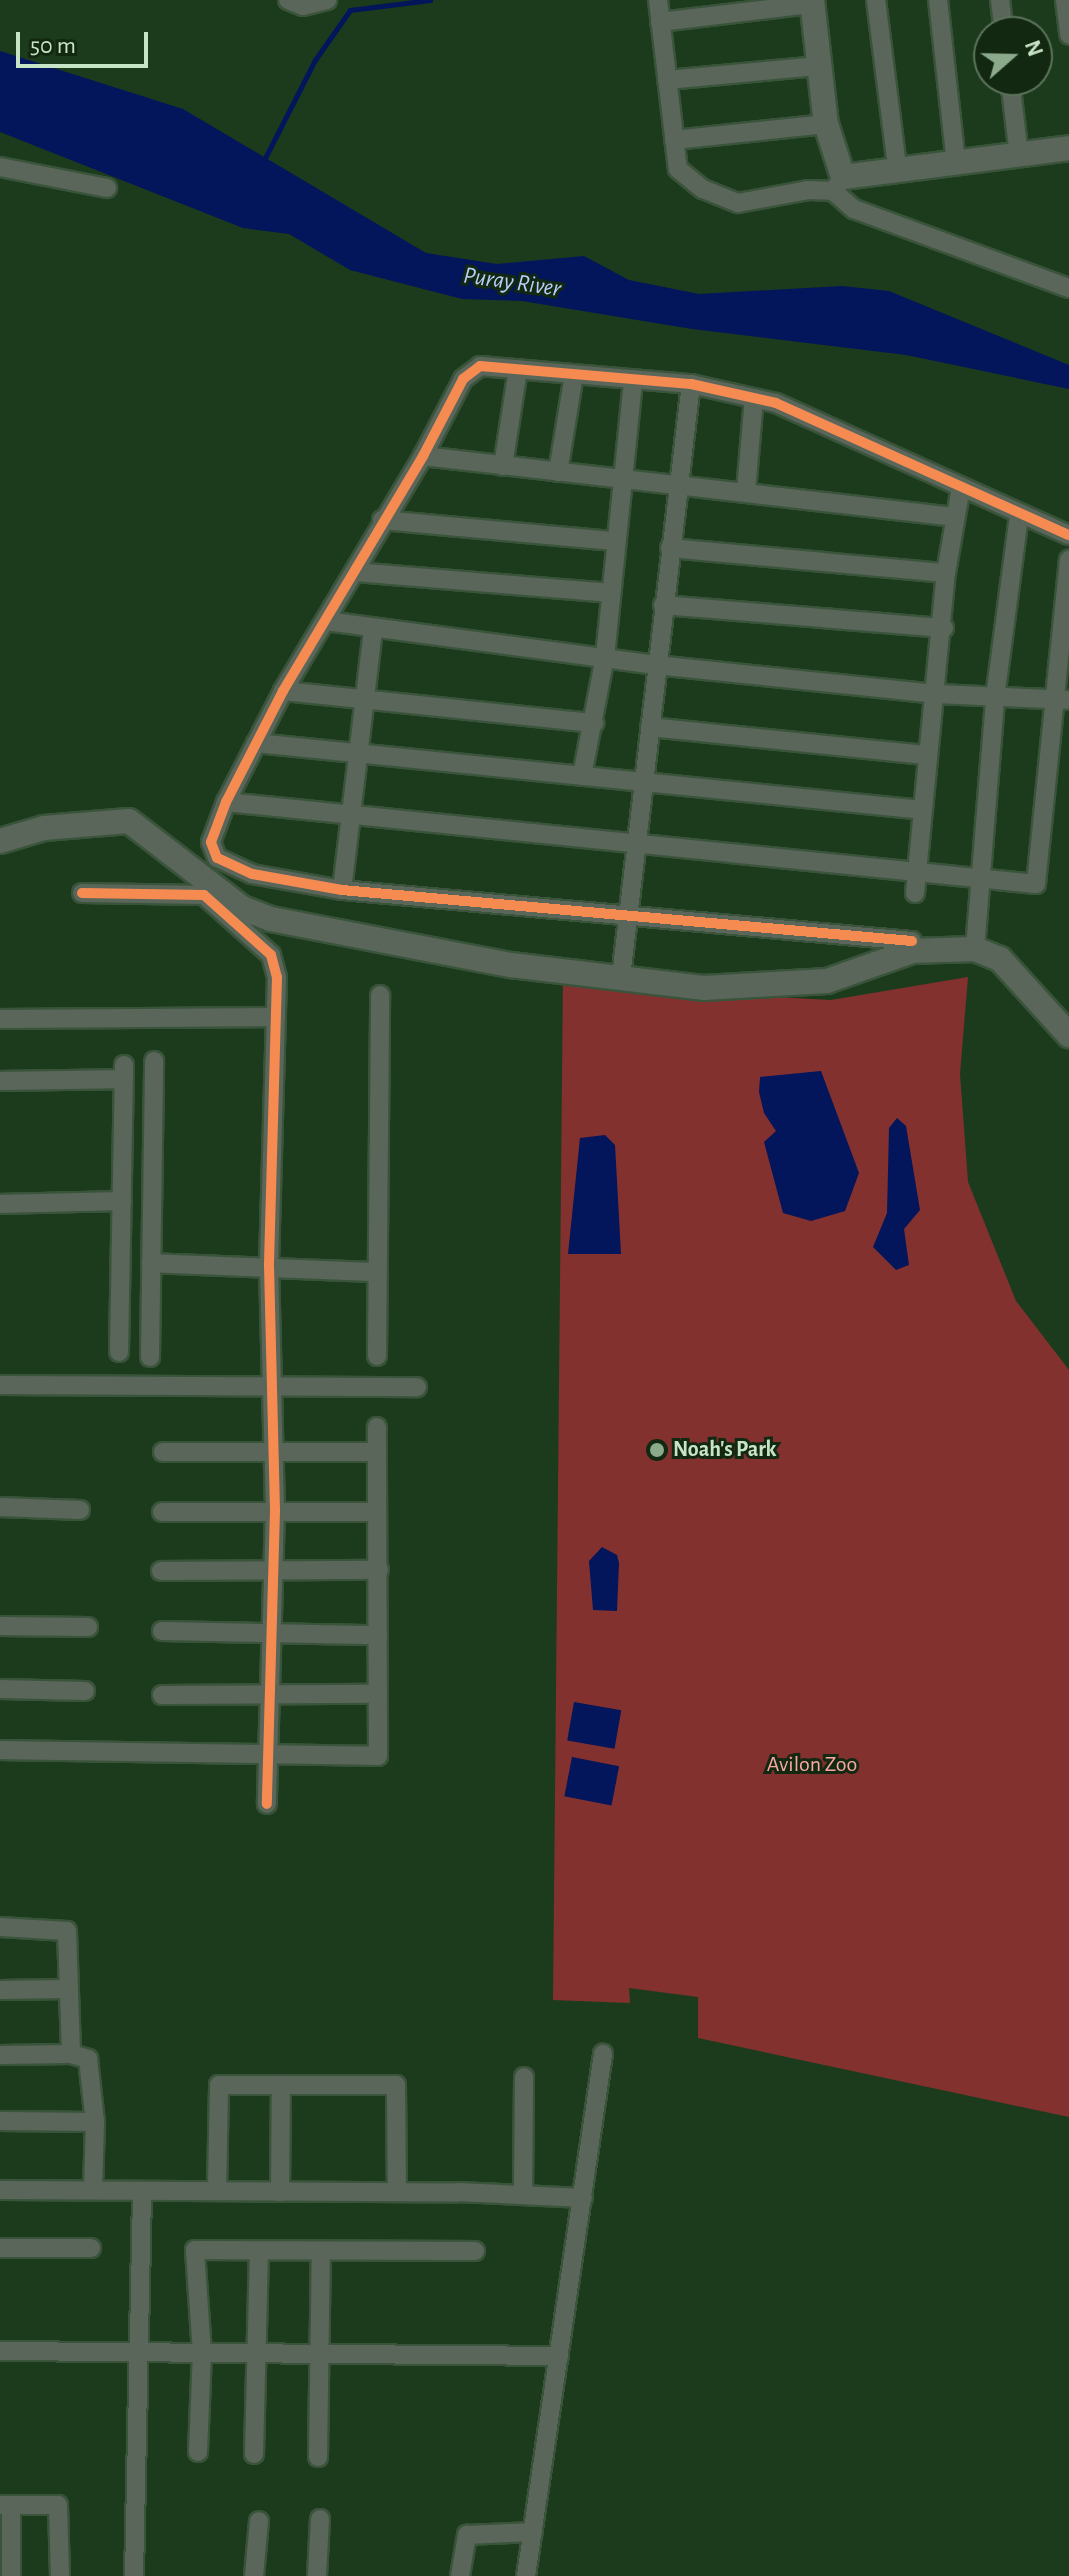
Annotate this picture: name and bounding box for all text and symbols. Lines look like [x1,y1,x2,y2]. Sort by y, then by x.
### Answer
scale bar [20,16,152,66]
north arrow [973,16,1053,96]
text: 50 m [30,34,76,58]
text: N [1021,38,1047,59]
water label: Puray River [461,262,563,304]
place label: Noah's Park [673,1437,777,1463]
marker: Noah's Park [648,1441,666,1459]
park label: Avilon Zoo [767,1752,857,1778]

